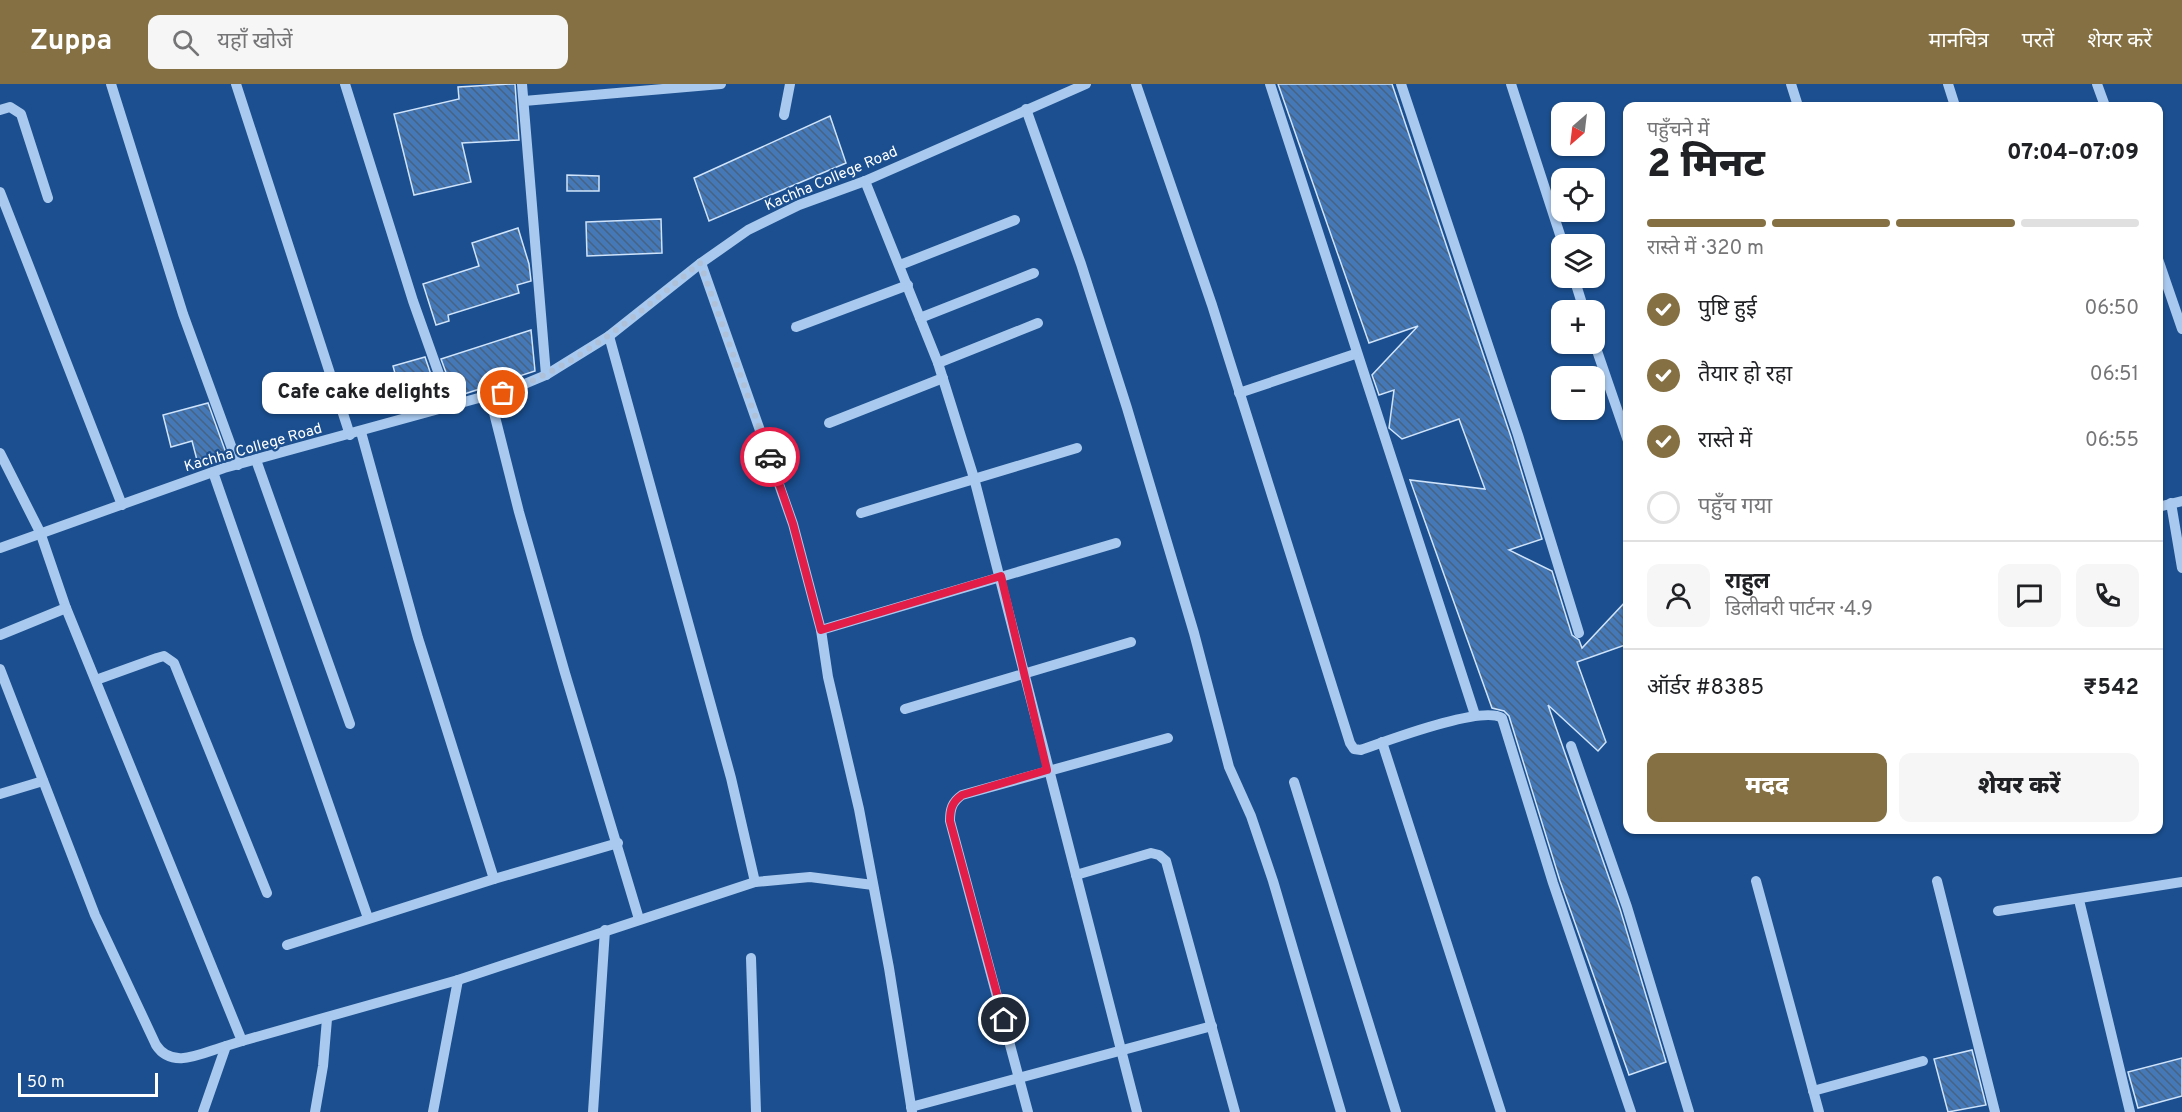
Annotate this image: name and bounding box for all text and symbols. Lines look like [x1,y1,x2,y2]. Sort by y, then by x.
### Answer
search box [148,15,568,69]
text: Zuppa [30,24,112,60]
icon: search [169,26,202,59]
text: मानचित्र [1929,28,1989,55]
text: परतें [2022,28,2054,55]
text: शेयर करें [2087,28,2152,55]
text: यहाँ खोजें [217,29,293,56]
north arrow [1551,102,1605,156]
map controls [1551,102,1605,420]
text: पहुँचने में [1647,118,1709,144]
text: 07:04–07:09 [2007,140,2139,167]
text: 2 मिनट [1647,142,1765,191]
street label: Kachha College Road [762,143,901,216]
button: locate [1551,168,1605,222]
button: layers [1551,234,1605,288]
text: रास्ते में · 320 m [1647,236,1764,262]
icon: check [1647,293,1680,326]
text: पुष्टि हुई [1698,296,1757,323]
text: 06:50 [2085,296,2139,322]
button: + [1551,300,1605,354]
icon: check [1647,359,1680,392]
text: तैयार हो रहा [1698,362,1792,389]
text: 06:51 [2090,362,2139,388]
button: − [1551,366,1605,420]
pin [477,367,528,418]
callout: Cafe cake delights [263,372,467,414]
icon: bag [486,376,519,409]
text: Cafe cake delights [277,380,451,406]
street label: Kachha College Road [182,420,325,477]
icon: check [1647,425,1680,458]
courier [740,427,800,487]
text: रास्ते में [1698,428,1752,455]
text: 06:55 [2085,428,2139,454]
icon: car [754,441,787,474]
text: पहुँच गया [1698,494,1772,521]
button: person [1647,564,1710,627]
button: chat [1998,564,2061,627]
button: phone [2076,564,2139,627]
text: राहुल [1725,569,1770,596]
text: डिलीवरी पार्टनर · 4.9 [1725,597,1873,623]
text: ऑर्डर #8385 [1647,675,1764,702]
text: ₹542 [2083,675,2139,702]
button: मदद [1647,753,1887,822]
button: शेयर करें [1899,753,2139,822]
pin [978,994,1029,1045]
icon: home [987,1003,1020,1036]
scale bar [18,1070,158,1098]
text: 50 m [27,1073,65,1093]

